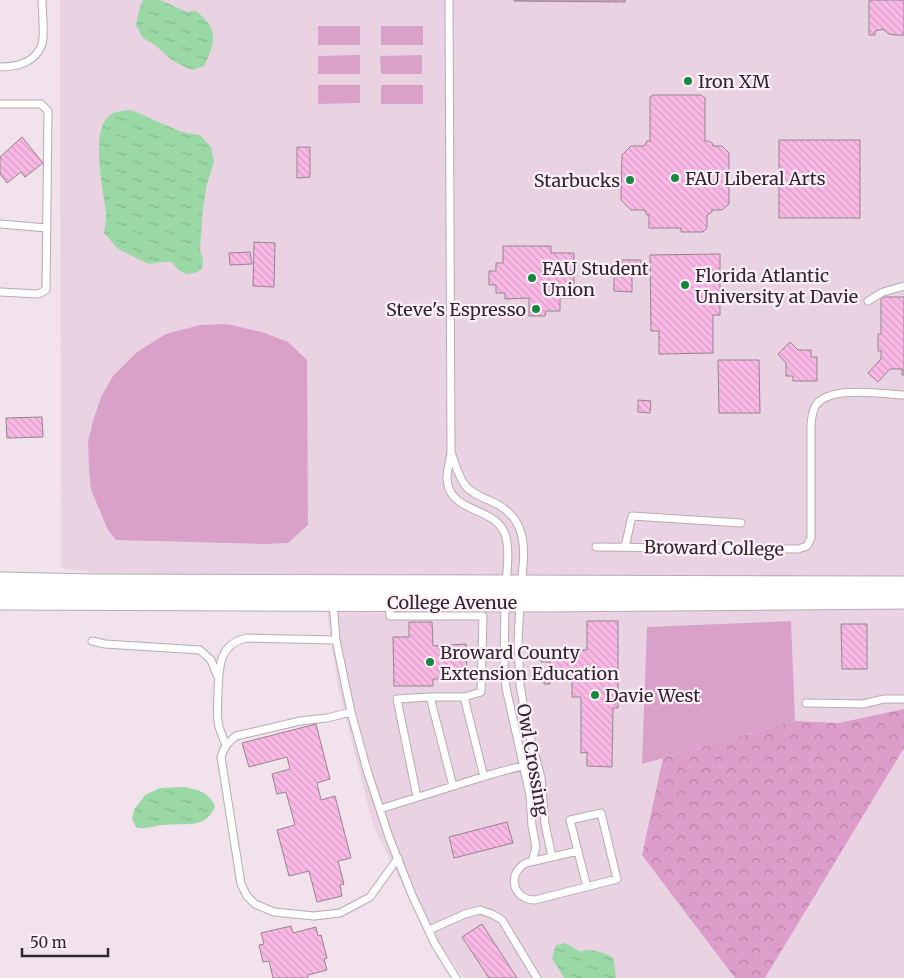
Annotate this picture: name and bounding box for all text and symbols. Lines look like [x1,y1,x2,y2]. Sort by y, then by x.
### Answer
place label: Iron XM [698,70,770,93]
marker: Iron XM [682,75,694,87]
place label: FAU Liberal Arts [685,167,826,190]
place label: Starbucks [534,169,620,192]
marker: FAU Liberal Arts [669,172,681,184]
marker: Starbucks [624,174,636,186]
place label: FAU Student Union [542,257,649,301]
place label: Florida Atlantic University at Davie [695,264,858,308]
marker: FAU Student Union [526,272,538,284]
marker: Florida Atlantic University at Davie [679,279,691,291]
place label: Steve's Espresso [386,298,526,321]
marker: Steve's Espresso [530,303,542,315]
street label: Broward College [644,535,784,561]
street label: College Avenue [387,591,517,614]
place label: Broward County Extension Education [440,641,619,685]
marker: Broward County Extension Education [424,656,436,668]
place label: Davie West [605,684,700,707]
marker: Davie West [589,689,601,701]
street label: Owl Crossing [512,702,554,818]
scale bar [22,926,109,958]
text: 50 m [30,933,67,952]

